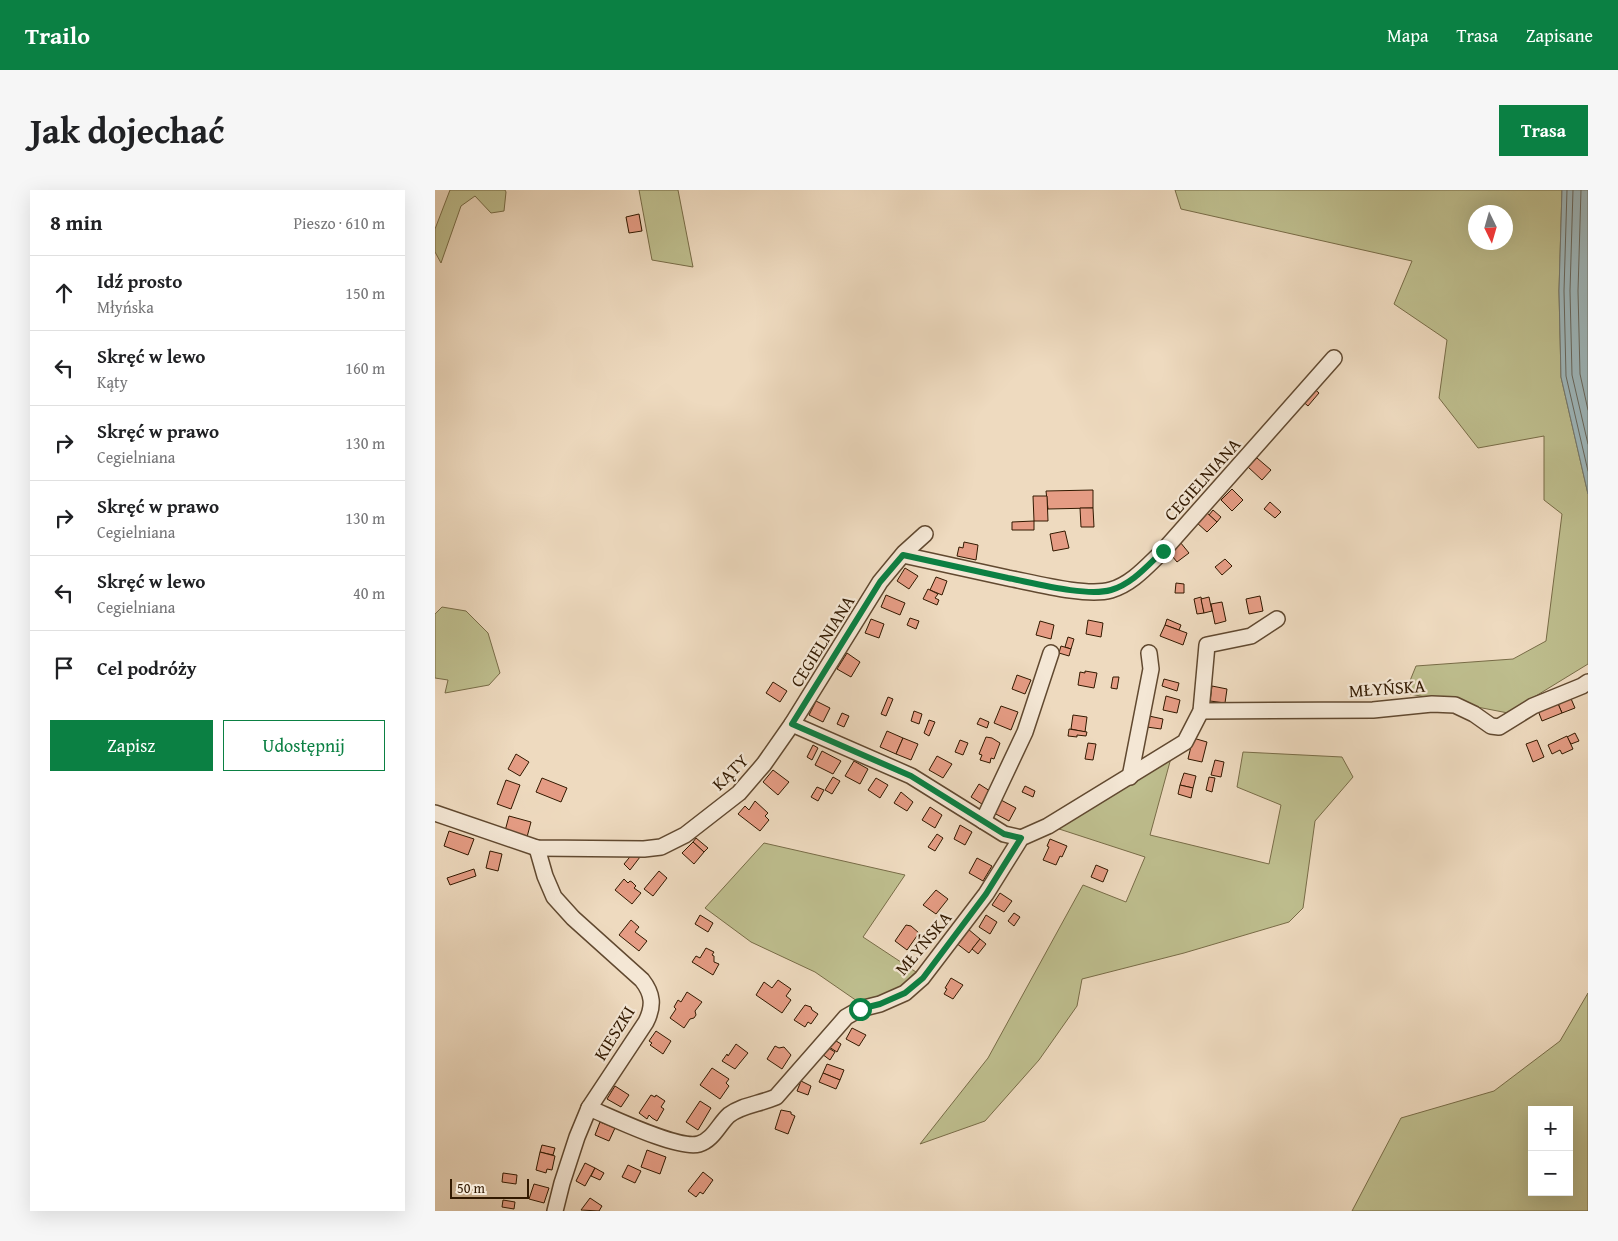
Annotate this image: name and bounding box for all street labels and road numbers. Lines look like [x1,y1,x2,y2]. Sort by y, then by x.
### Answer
street label: CEGIELNIANA [1157,431,1247,527]
street label: CEGIELNIANA [783,590,861,692]
street label: MŁYŃSKA [1348,672,1426,704]
street label: KĄTY [705,747,755,797]
street label: MŁYŃSKA [888,905,958,981]
street label: KIESZKI [587,1000,641,1066]

